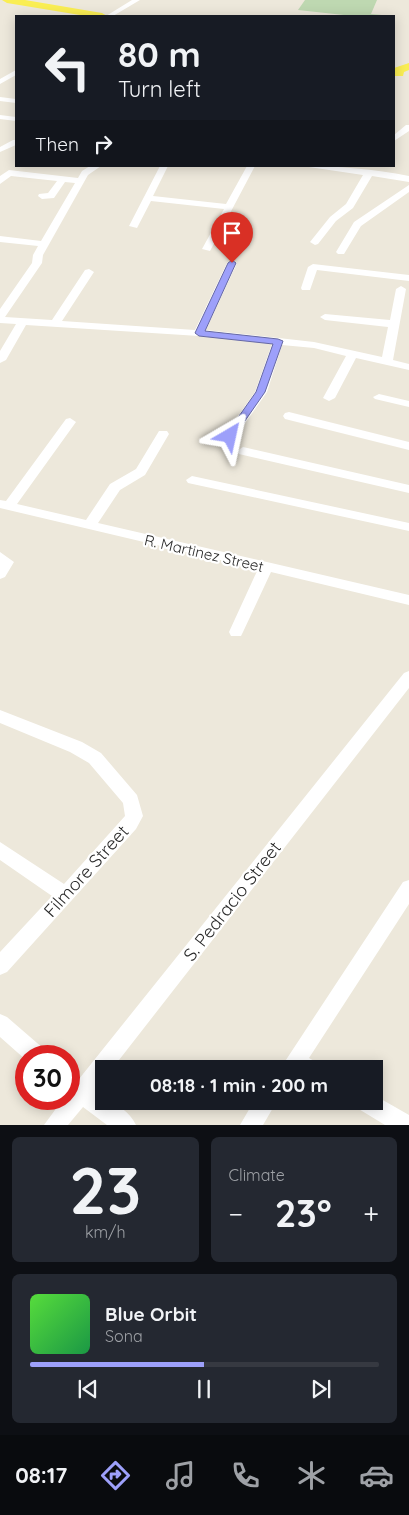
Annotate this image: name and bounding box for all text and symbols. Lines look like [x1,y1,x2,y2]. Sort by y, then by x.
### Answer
text: 80 m [118,32,201,76]
icon: left [35,35,100,100]
text: Turn left [118,75,201,103]
icon: right [89,130,117,158]
text: Then [35,132,79,156]
pin [211,212,253,263]
icon: arrive [218,219,246,247]
position arrow [203,409,255,461]
street label: R. Martinez Street [142,530,266,576]
street label: Filmore Street [39,820,133,922]
street label: S. Pedracio Street [178,837,286,965]
speed limit sign: 30 [15,1045,80,1110]
text: 08:18 · 1 min · 200 m [150,1073,328,1097]
text: 23 [69,1149,141,1230]
text: Climate [229,1165,285,1185]
text: 23° [275,1189,332,1237]
text: − [229,1196,243,1231]
text: + [363,1196,379,1231]
text: km/h [85,1222,126,1242]
text: Blue Orbit [105,1302,197,1326]
text: Sona [105,1326,143,1346]
icon: previous [74,1375,102,1403]
icon: pause [190,1375,218,1403]
icon: next [307,1375,335,1403]
icon: directions [98,1458,133,1493]
icon: music [163,1458,198,1493]
icon: phone [228,1458,263,1493]
icon: climate [294,1458,329,1493]
icon: car [359,1458,394,1493]
text: 08:17 [15,1461,67,1489]

